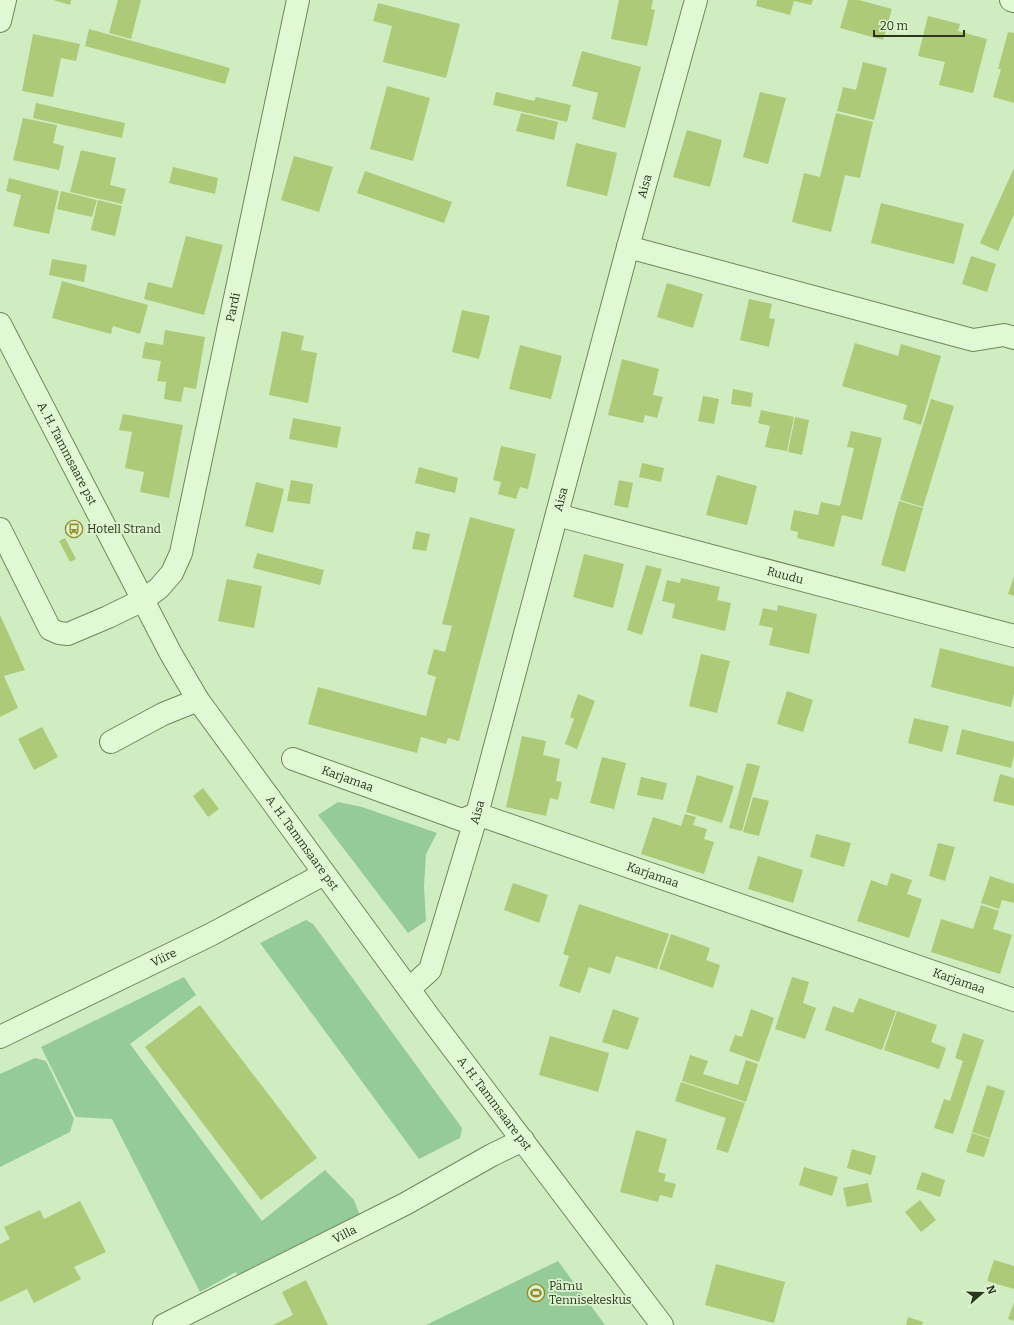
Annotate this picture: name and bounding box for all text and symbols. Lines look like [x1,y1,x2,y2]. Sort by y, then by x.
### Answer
scale bar [874,12,964,38]
text: 20 m [880,19,909,33]
street label: Aisa [635,172,655,200]
street label: Pardi [223,291,243,323]
street label: A. H. Tammsaare pst [35,400,100,508]
street label: Aisa [551,485,571,513]
bus stop icon: Hotell Strand [64,519,84,539]
place label: Hotell Strand [87,522,161,536]
street label: Ruudu [765,564,805,587]
street label: Karjamaa [320,763,376,795]
street label: A. H. Tammsaare pst [263,793,342,894]
street label: Aisa [467,798,487,826]
street label: Karjamaa [625,859,681,891]
street label: Viire [149,945,179,970]
street label: Karjamaa [931,965,987,997]
street label: A. H. Tammsaare pst [455,1054,535,1154]
street label: Villa [330,1222,359,1246]
north arrow [962,1273,1002,1313]
place label: Pärnu Tennisekeskus [549,1279,632,1307]
sports icon: Pärnu Tennisekeskus [526,1283,546,1303]
text: N [983,1284,999,1296]

